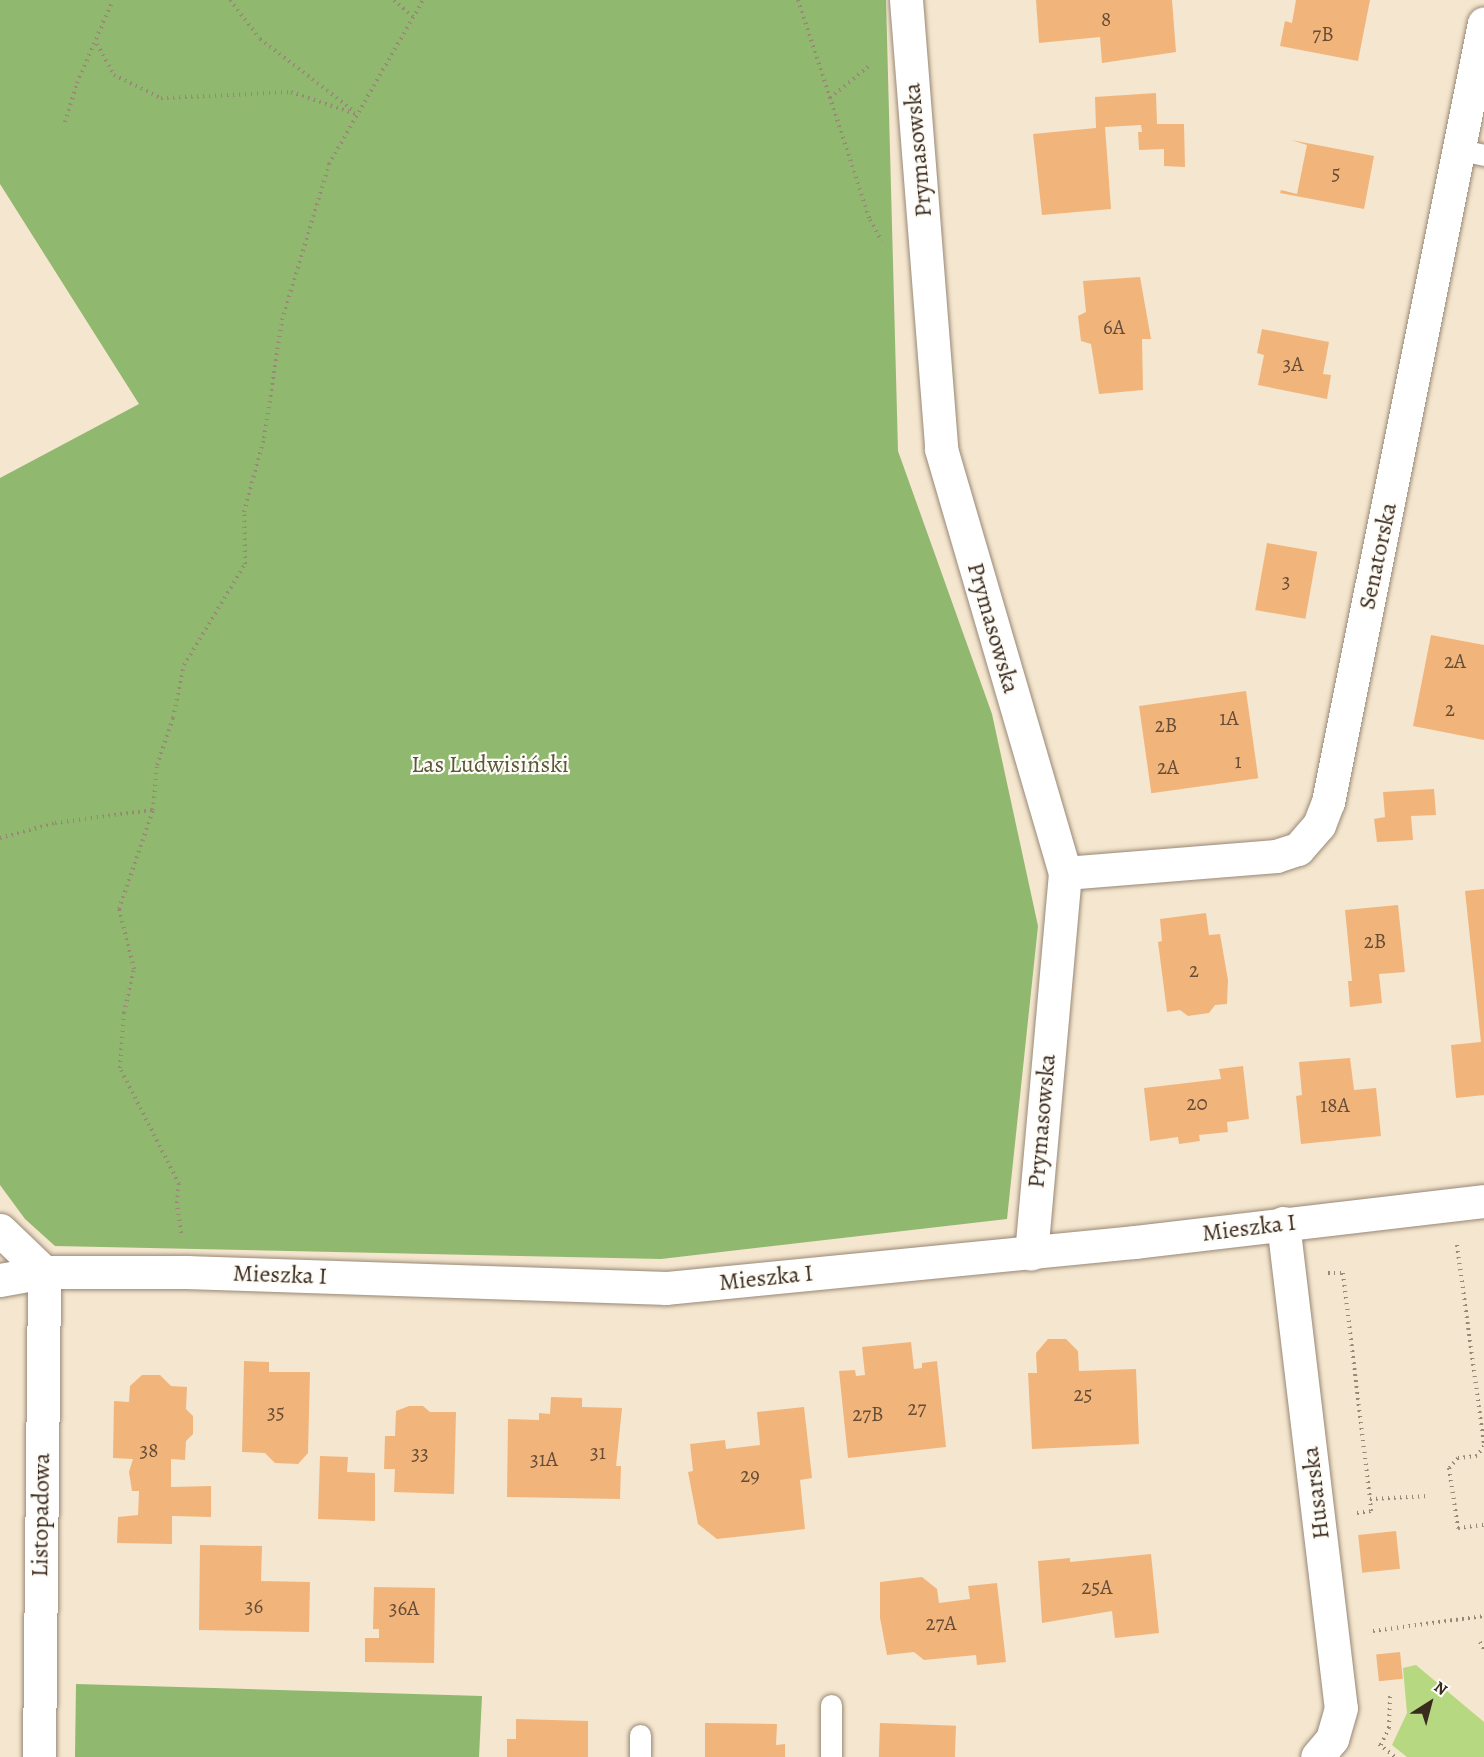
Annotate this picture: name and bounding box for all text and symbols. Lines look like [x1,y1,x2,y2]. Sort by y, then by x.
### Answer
house number: 8 [1101,6,1111,32]
house number: 7B [1312,21,1334,47]
street label: Prymasowska [898,82,938,218]
house number: 5 [1331,160,1341,186]
house number: 6A [1103,314,1125,340]
house number: 3A [1283,351,1303,377]
street label: Senatorska [1353,500,1403,612]
street label: Prymasowska [961,559,1025,697]
house number: 3 [1282,568,1290,594]
house number: 2A [1444,648,1466,674]
house number: 2 [1445,696,1455,722]
house number: 1A [1219,705,1239,731]
house number: 2B [1155,712,1177,738]
house number: 1 [1234,748,1242,774]
park label: Las Ludwisiński [411,751,569,779]
house number: 2A [1157,754,1179,780]
house number: 2B [1364,928,1386,954]
house number: 2 [1189,957,1199,983]
street label: Prymasowska [1022,1053,1062,1189]
house number: 20 [1186,1090,1208,1116]
house number: 18A [1320,1092,1350,1118]
street label: Mieszka I [1200,1208,1298,1248]
street label: Mieszka I [232,1259,328,1291]
street label: Mieszka I [718,1259,814,1297]
house number: 25 [1073,1381,1093,1407]
house number: 27 [908,1395,926,1421]
house number: 35 [267,1399,285,1425]
house number: 27B [852,1401,884,1427]
house number: 38 [140,1437,158,1463]
house number: 31 [590,1439,606,1465]
house number: 33 [411,1440,429,1466]
street label: Husarska [1296,1445,1336,1541]
house number: 31A [530,1446,558,1472]
street label: Listopadowa [26,1453,56,1577]
house number: 29 [740,1462,760,1488]
house number: 25A [1081,1574,1113,1600]
house number: 36 [245,1593,263,1619]
house number: 36A [389,1595,419,1621]
house number: 27A [925,1610,957,1636]
north arrow [1400,1673,1460,1733]
text: N [1429,1676,1452,1701]

